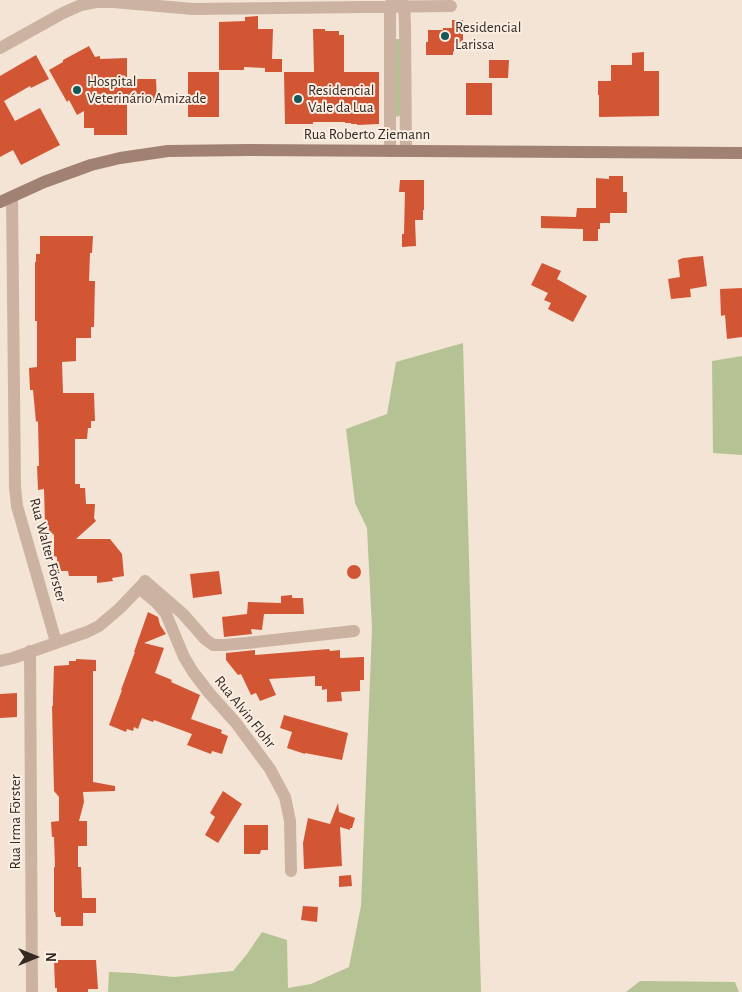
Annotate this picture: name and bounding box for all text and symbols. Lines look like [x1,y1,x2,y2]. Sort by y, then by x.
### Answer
place label: Residencial Larissa [455,18,521,53]
marker: Residencial Larissa [439,30,451,42]
place label: Hospital Veterinário Amizade [87,72,206,107]
place label: Residencial Vale da Lua [308,81,374,116]
marker: Hospital Veterinário Amizade [71,84,83,96]
marker: Residencial Vale da Lua [292,93,304,105]
street label: Rua Roberto Ziemann [304,125,430,143]
street label: Rua Walter Förster [25,496,71,604]
street label: Rua Alvin Flohr [210,672,280,752]
street label: Rua Irma Förster [6,774,24,870]
north arrow [10,932,60,982]
text: N [43,952,57,962]

